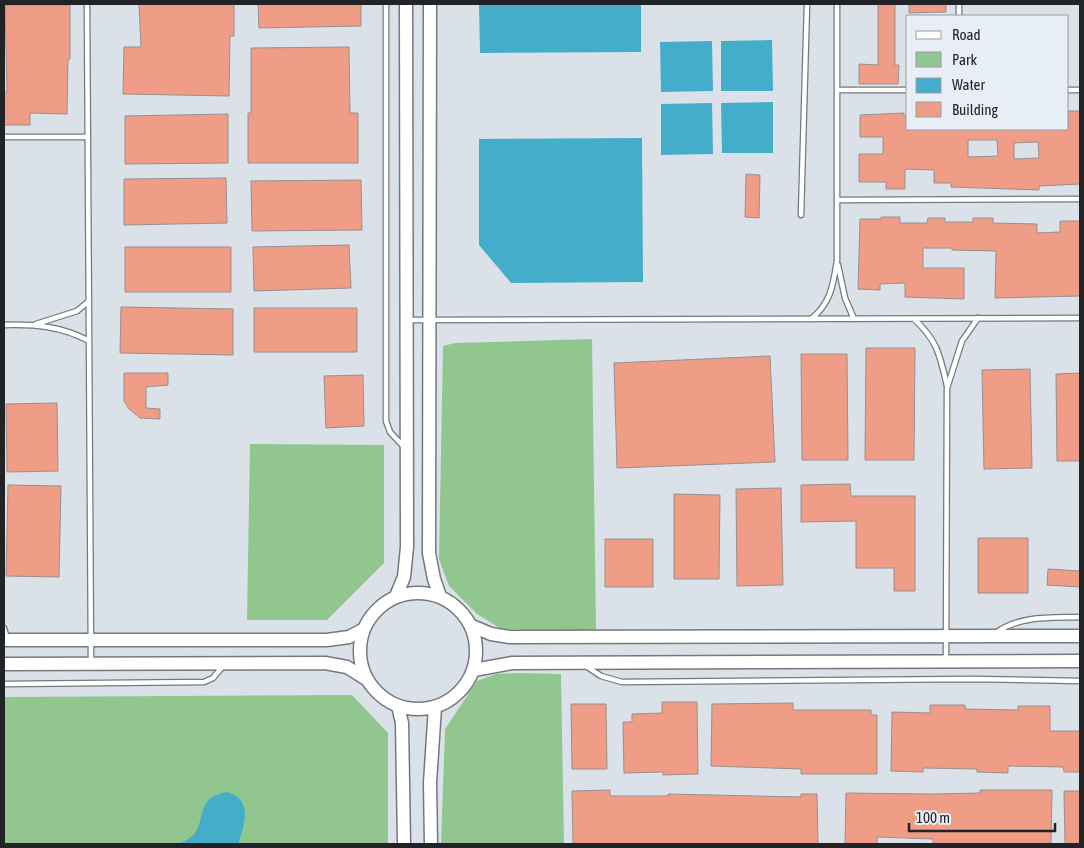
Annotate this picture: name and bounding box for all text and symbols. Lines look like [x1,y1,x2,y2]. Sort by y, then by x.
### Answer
legend [906,15,1069,130]
text: Road [952,26,981,43]
text: Park [952,51,977,68]
text: Water [952,76,985,93]
text: Building [952,101,998,118]
scale bar [909,800,1055,832]
text: 100 m [916,809,950,826]

